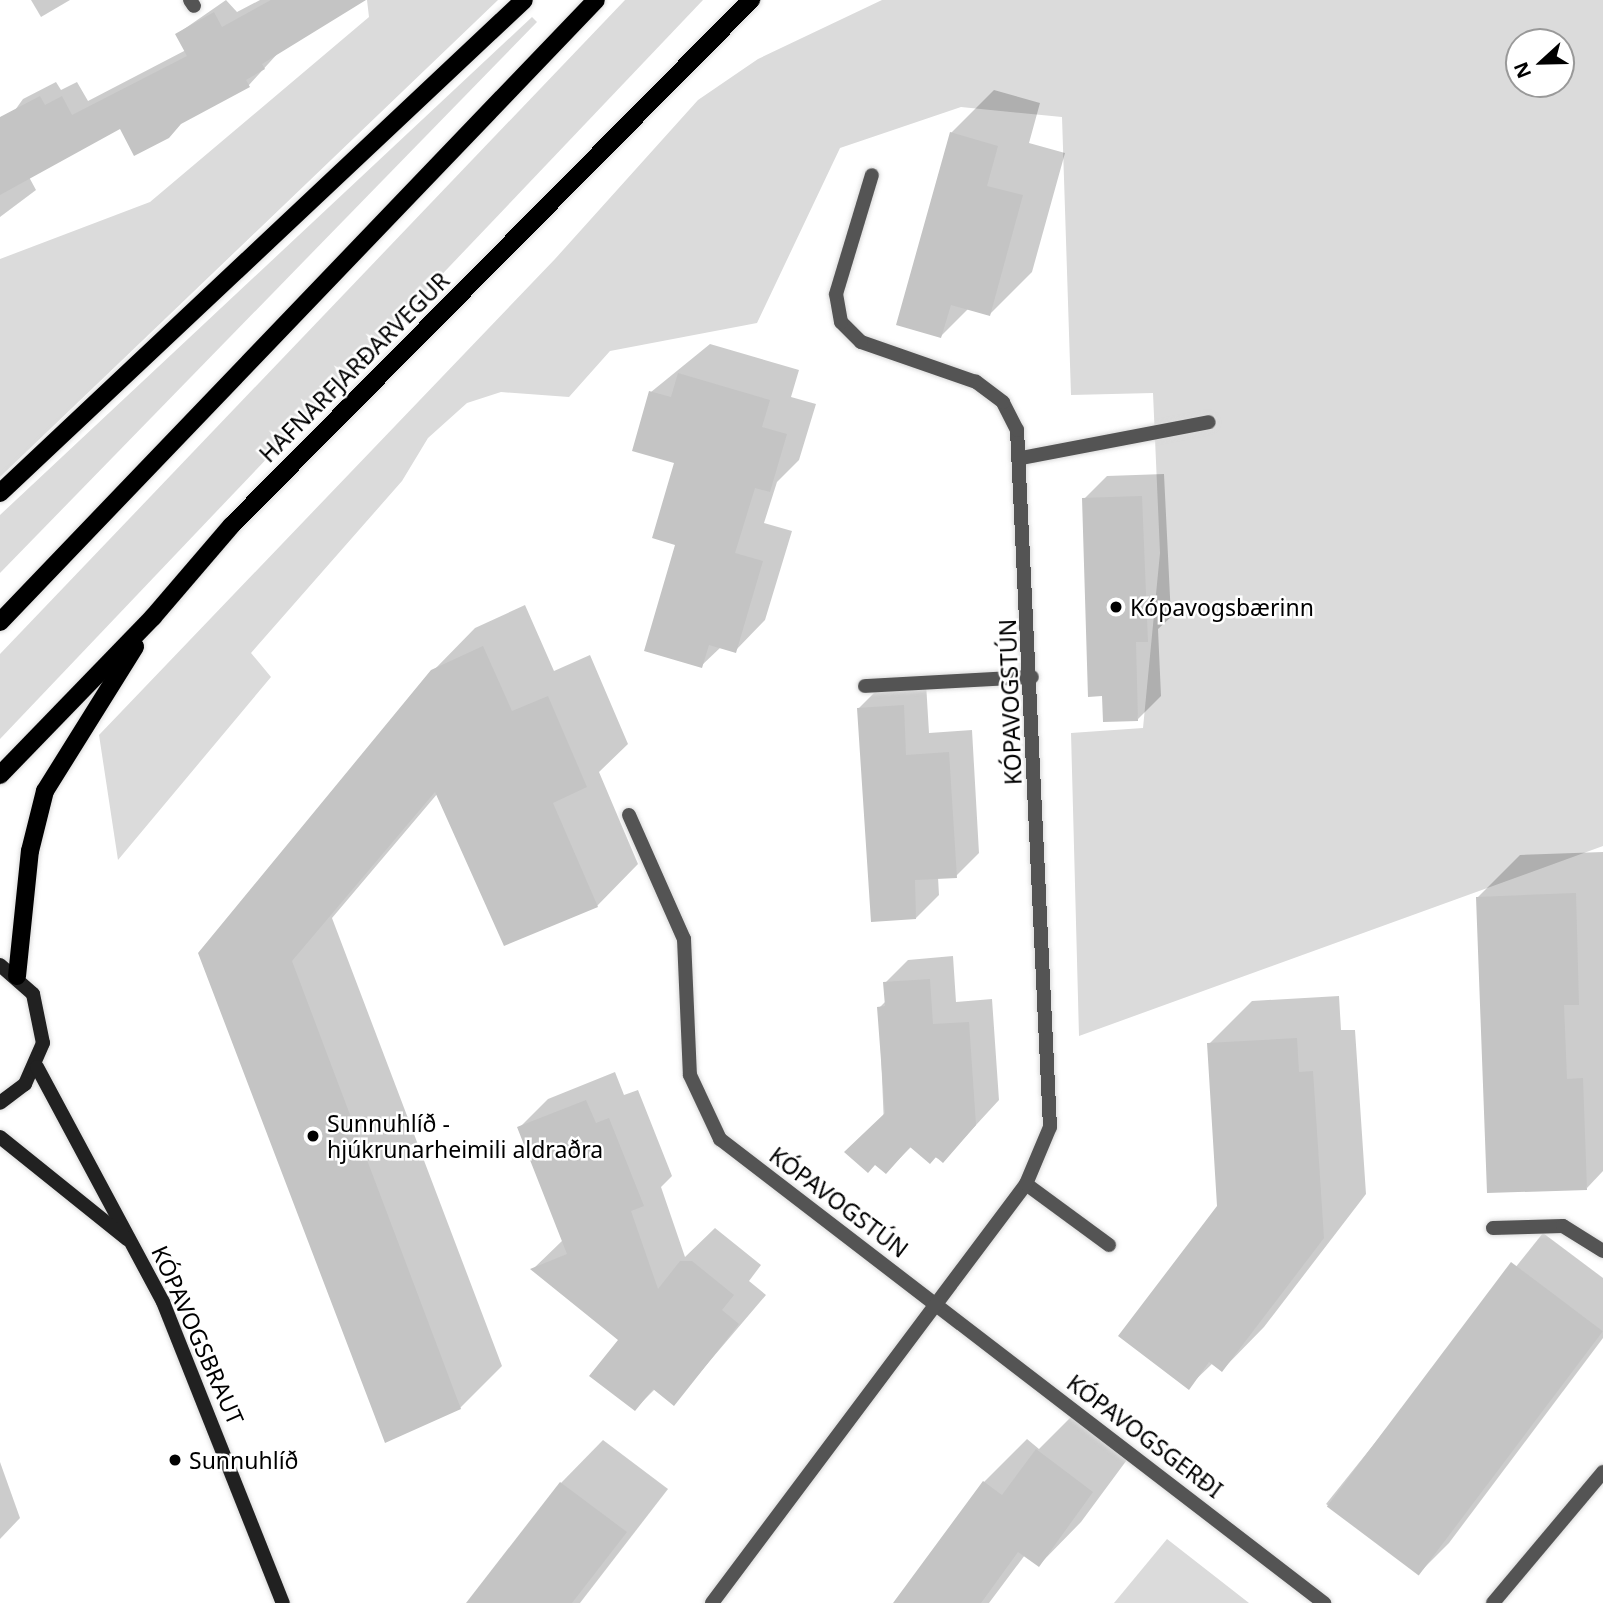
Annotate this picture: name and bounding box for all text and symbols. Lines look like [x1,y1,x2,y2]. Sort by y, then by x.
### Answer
north arrow [1505,28,1575,98]
text: N [1507,58,1537,82]
street label: HAFNARFJARÐARVEGUR [253,266,455,468]
place label: Kópavogsbærinn [1130,593,1314,621]
marker: Kópavogsbærinn [1108,599,1124,615]
street label: KÓPAVOGSTÚN [993,618,1027,786]
place label: Sunnuhlíð - hjúkrunarheimili aldraðra [327,1109,603,1163]
marker: Sunnuhlíð - hjúkrunarheimili aldraðra [305,1128,321,1144]
street label: KÓPAVOGSTÚN [764,1141,914,1263]
street label: KÓPAVOGSBRAUT [146,1241,250,1429]
street label: KÓPAVOGSGERÐI [1062,1369,1228,1503]
place label: Sunnuhlíð [189,1446,298,1474]
marker: Sunnuhlíð [167,1452,183,1468]

